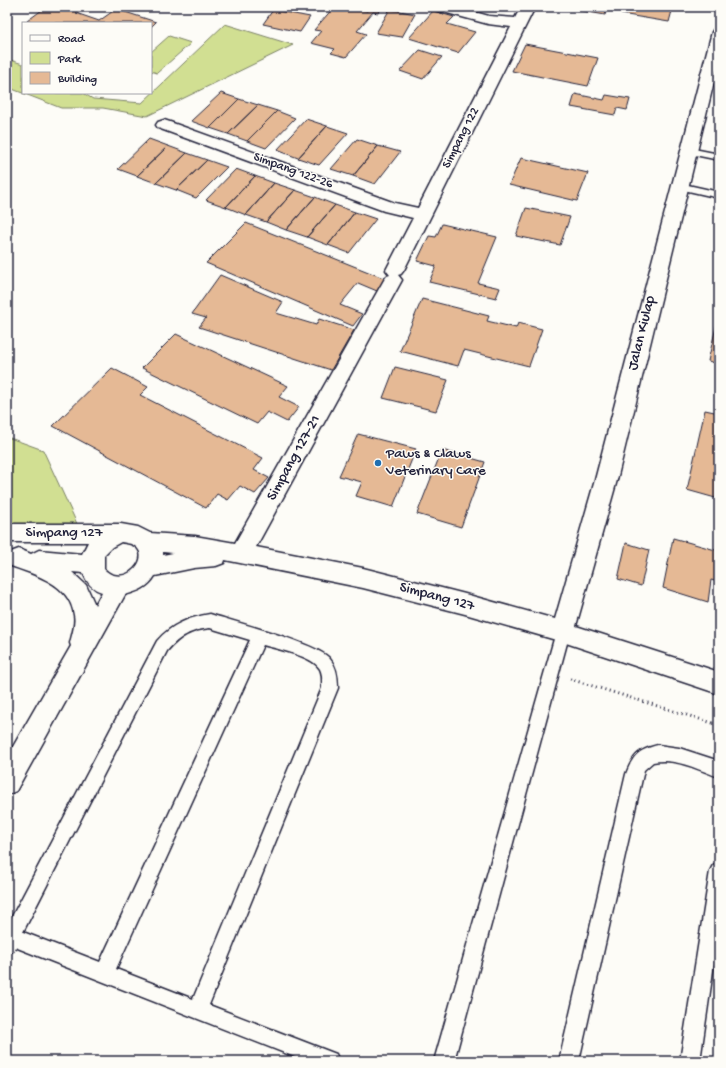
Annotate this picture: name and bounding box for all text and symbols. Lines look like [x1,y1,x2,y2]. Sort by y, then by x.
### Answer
legend [22,22,152,94]
text: Road [58,33,85,47]
text: Park [57,53,83,67]
text: Building [57,73,97,87]
street label: Simpang 122 [439,104,483,171]
street label: Simpang 122-26 [251,150,335,192]
street label: Jalan Kiulap [624,293,660,372]
street label: Simpang 127-21 [263,412,325,504]
place label: Paws & Claws Veterinary Care [385,445,486,480]
marker: Paws & Claws Veterinary Care [373,458,383,468]
street label: Simpang 127 [26,524,104,542]
street label: Simpang 127 [397,578,478,616]

